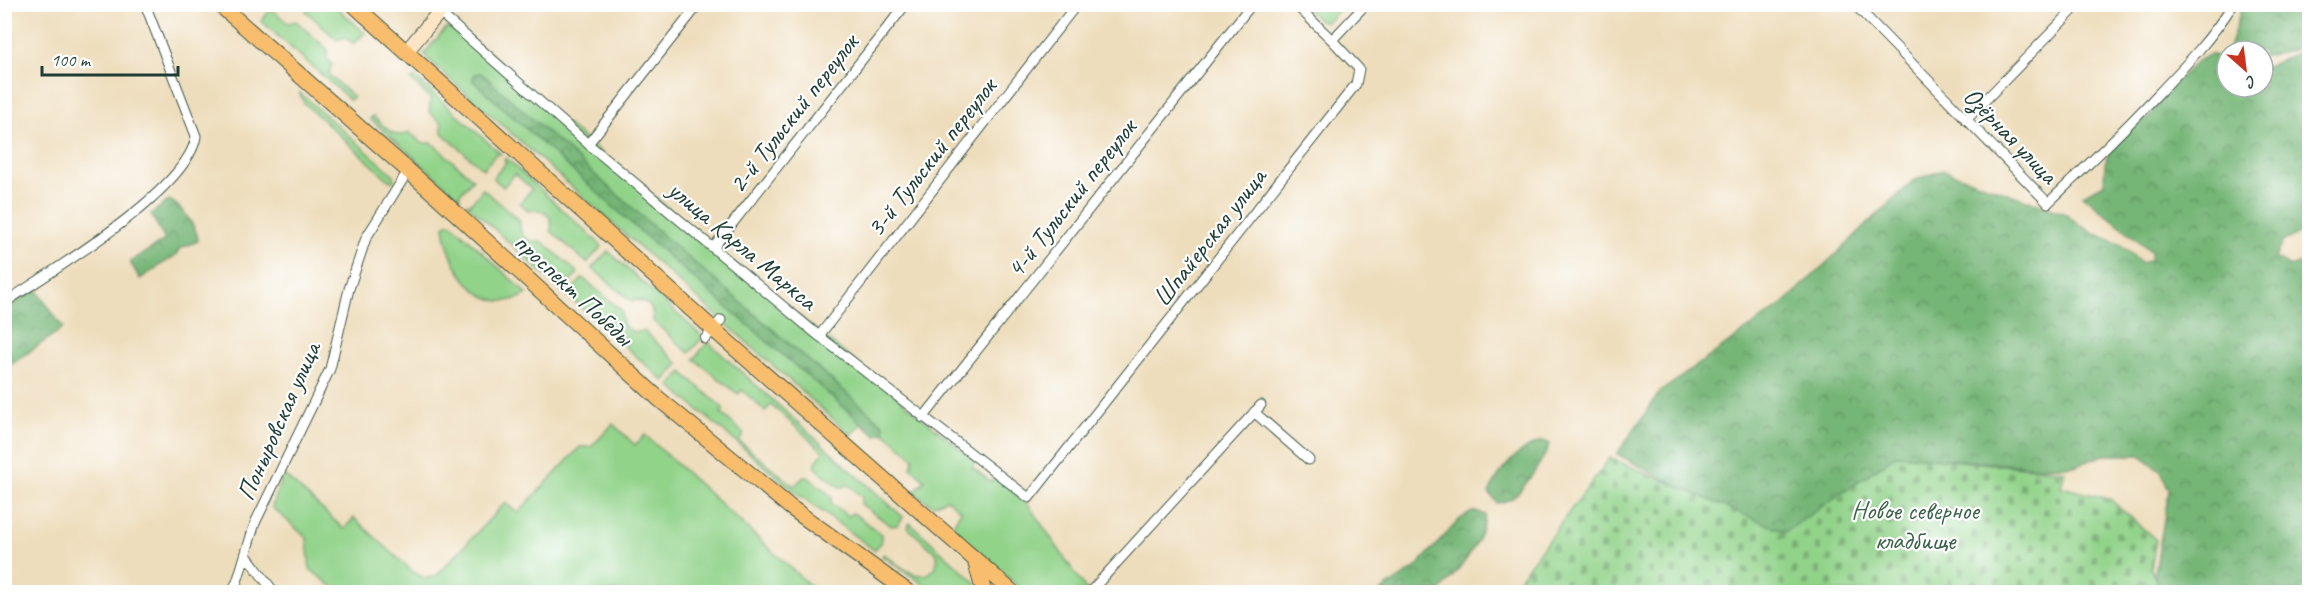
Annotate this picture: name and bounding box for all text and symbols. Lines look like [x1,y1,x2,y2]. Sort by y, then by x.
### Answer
street label: 2-й Тульский переулок [721,25,867,199]
scale bar [42,39,178,77]
north arrow [2215,39,2275,99]
text: 100 m [51,49,92,71]
street label: 3-й Тульский переулок [859,69,1005,243]
text: С [2242,71,2260,93]
street label: Озёрная улица [1955,80,2066,193]
street label: 4-й Тульский переулок [999,110,1145,284]
street label: Шпайерская улица [1145,160,1275,313]
street label: улица Карла Маркса [660,172,825,318]
street label: проспект Победы [507,226,642,355]
street label: Поныровская улица [229,335,329,505]
park label: Новое северное кладбище [1851,494,1981,557]

